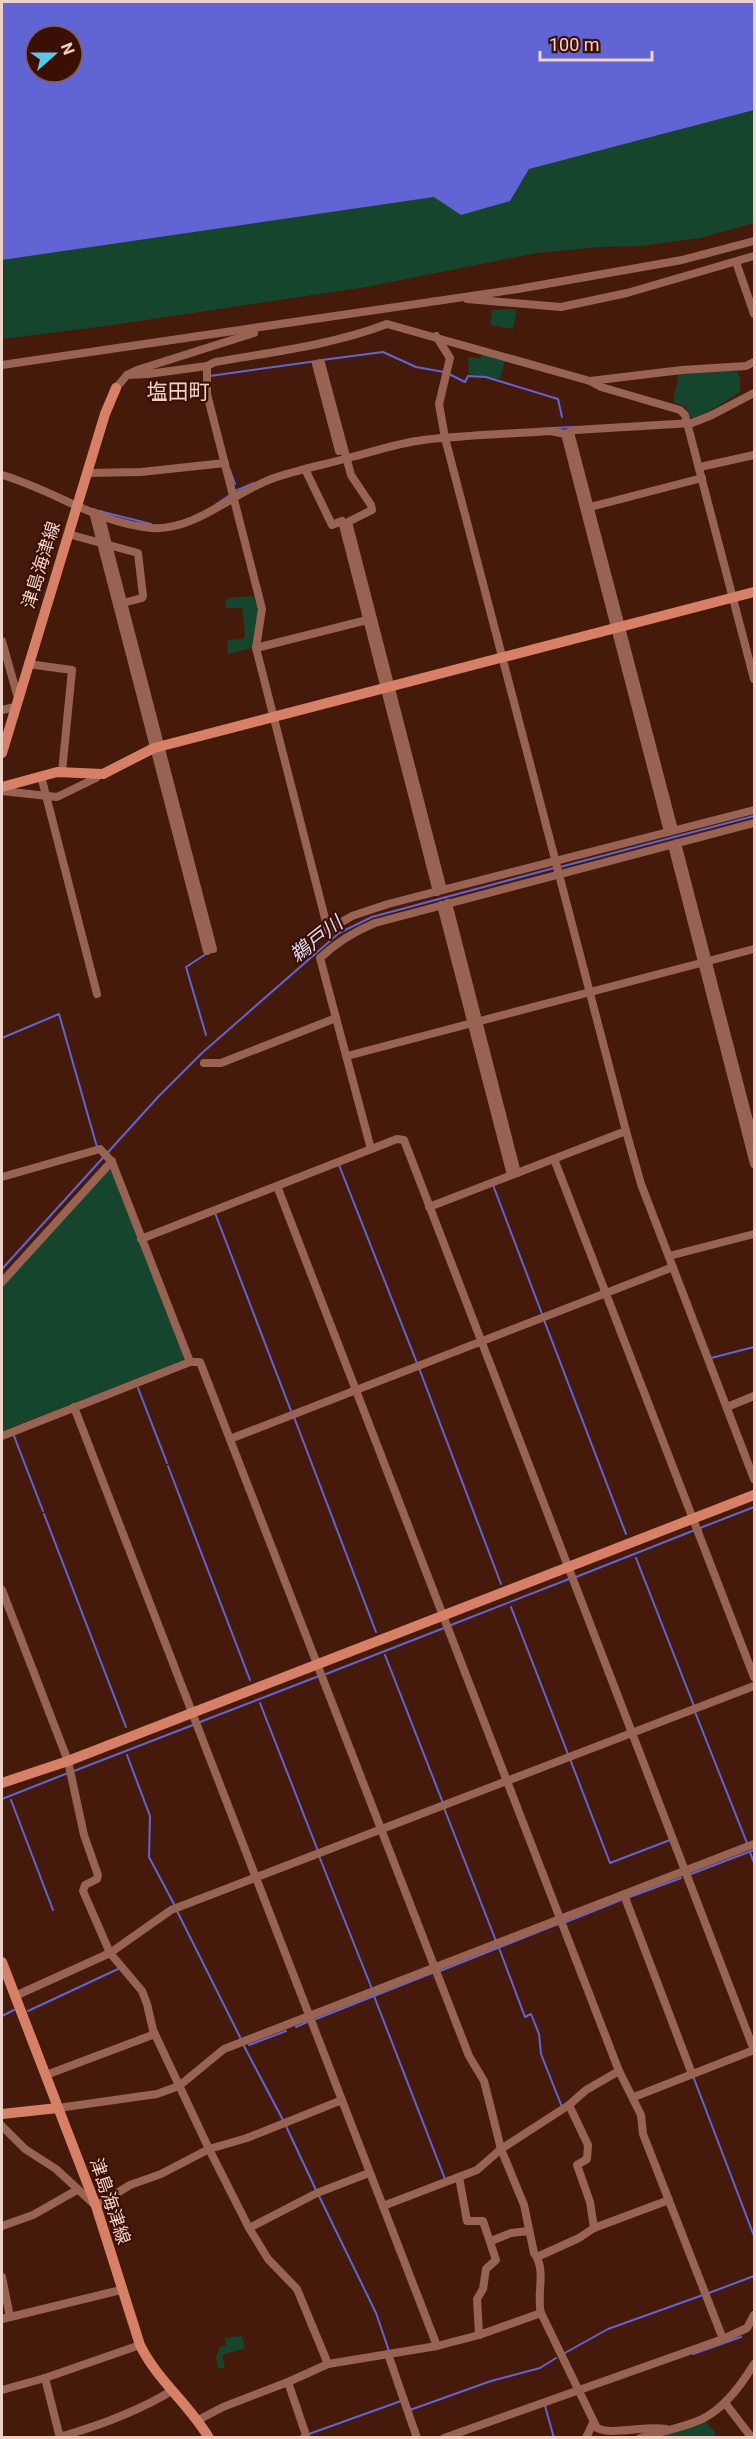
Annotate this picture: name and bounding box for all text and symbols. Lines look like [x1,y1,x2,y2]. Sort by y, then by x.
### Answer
north arrow [24,24,84,84]
scale bar [540,24,652,62]
text: 100 m [549,34,600,55]
text: N [57,40,78,57]
district label: 塩田町 [147,380,210,404]
street label: 津島海津線 [17,519,64,611]
water label: 鵜戸川 [285,910,349,967]
street label: 津島海津線 [86,2155,135,2247]

